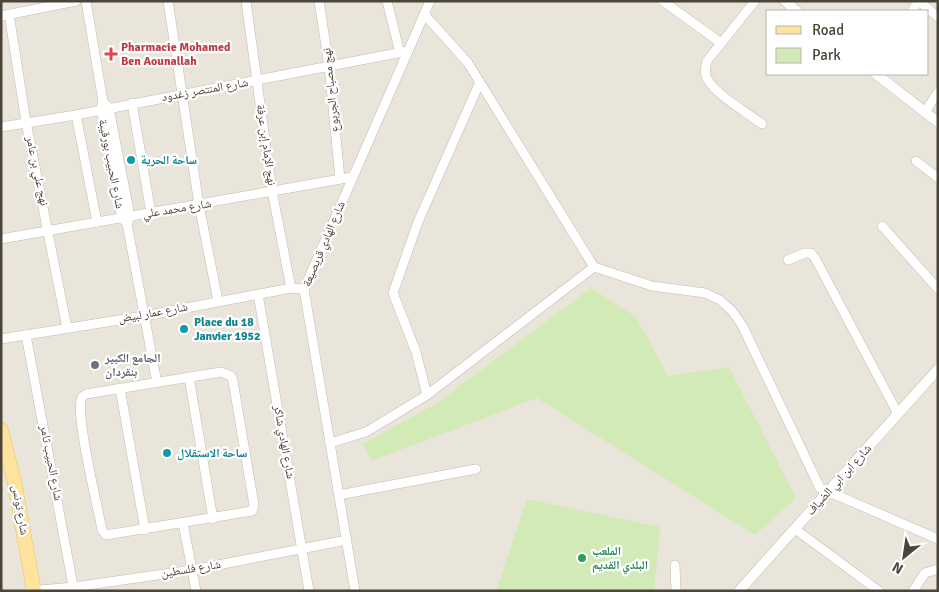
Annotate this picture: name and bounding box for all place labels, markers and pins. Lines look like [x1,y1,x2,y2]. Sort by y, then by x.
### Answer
place label: Pharmacie Mohamed Ben Aounallah [121,40,231,69]
marker: Pharmacie Mohamed Ben Aounallah [105,48,117,60]
place label: ساحة الحرية [141,153,197,168]
marker: ساحة الحرية [125,154,137,166]
place label: Place du 18 Janvier 1952 [194,315,260,344]
marker: Place du 18 Janvier 1952 [178,323,190,335]
place label: الجامع الكبير بنقردان [104,351,161,380]
marker: الجامع الكبير بنقردان [89,359,101,371]
place label: ساحة الاستقلال [177,446,247,461]
marker: ساحة الاستقلال [161,447,173,459]
place label: الملعب البلدي القديم [592,544,648,574]
marker: الملعب البلدي القديم [576,552,588,564]

